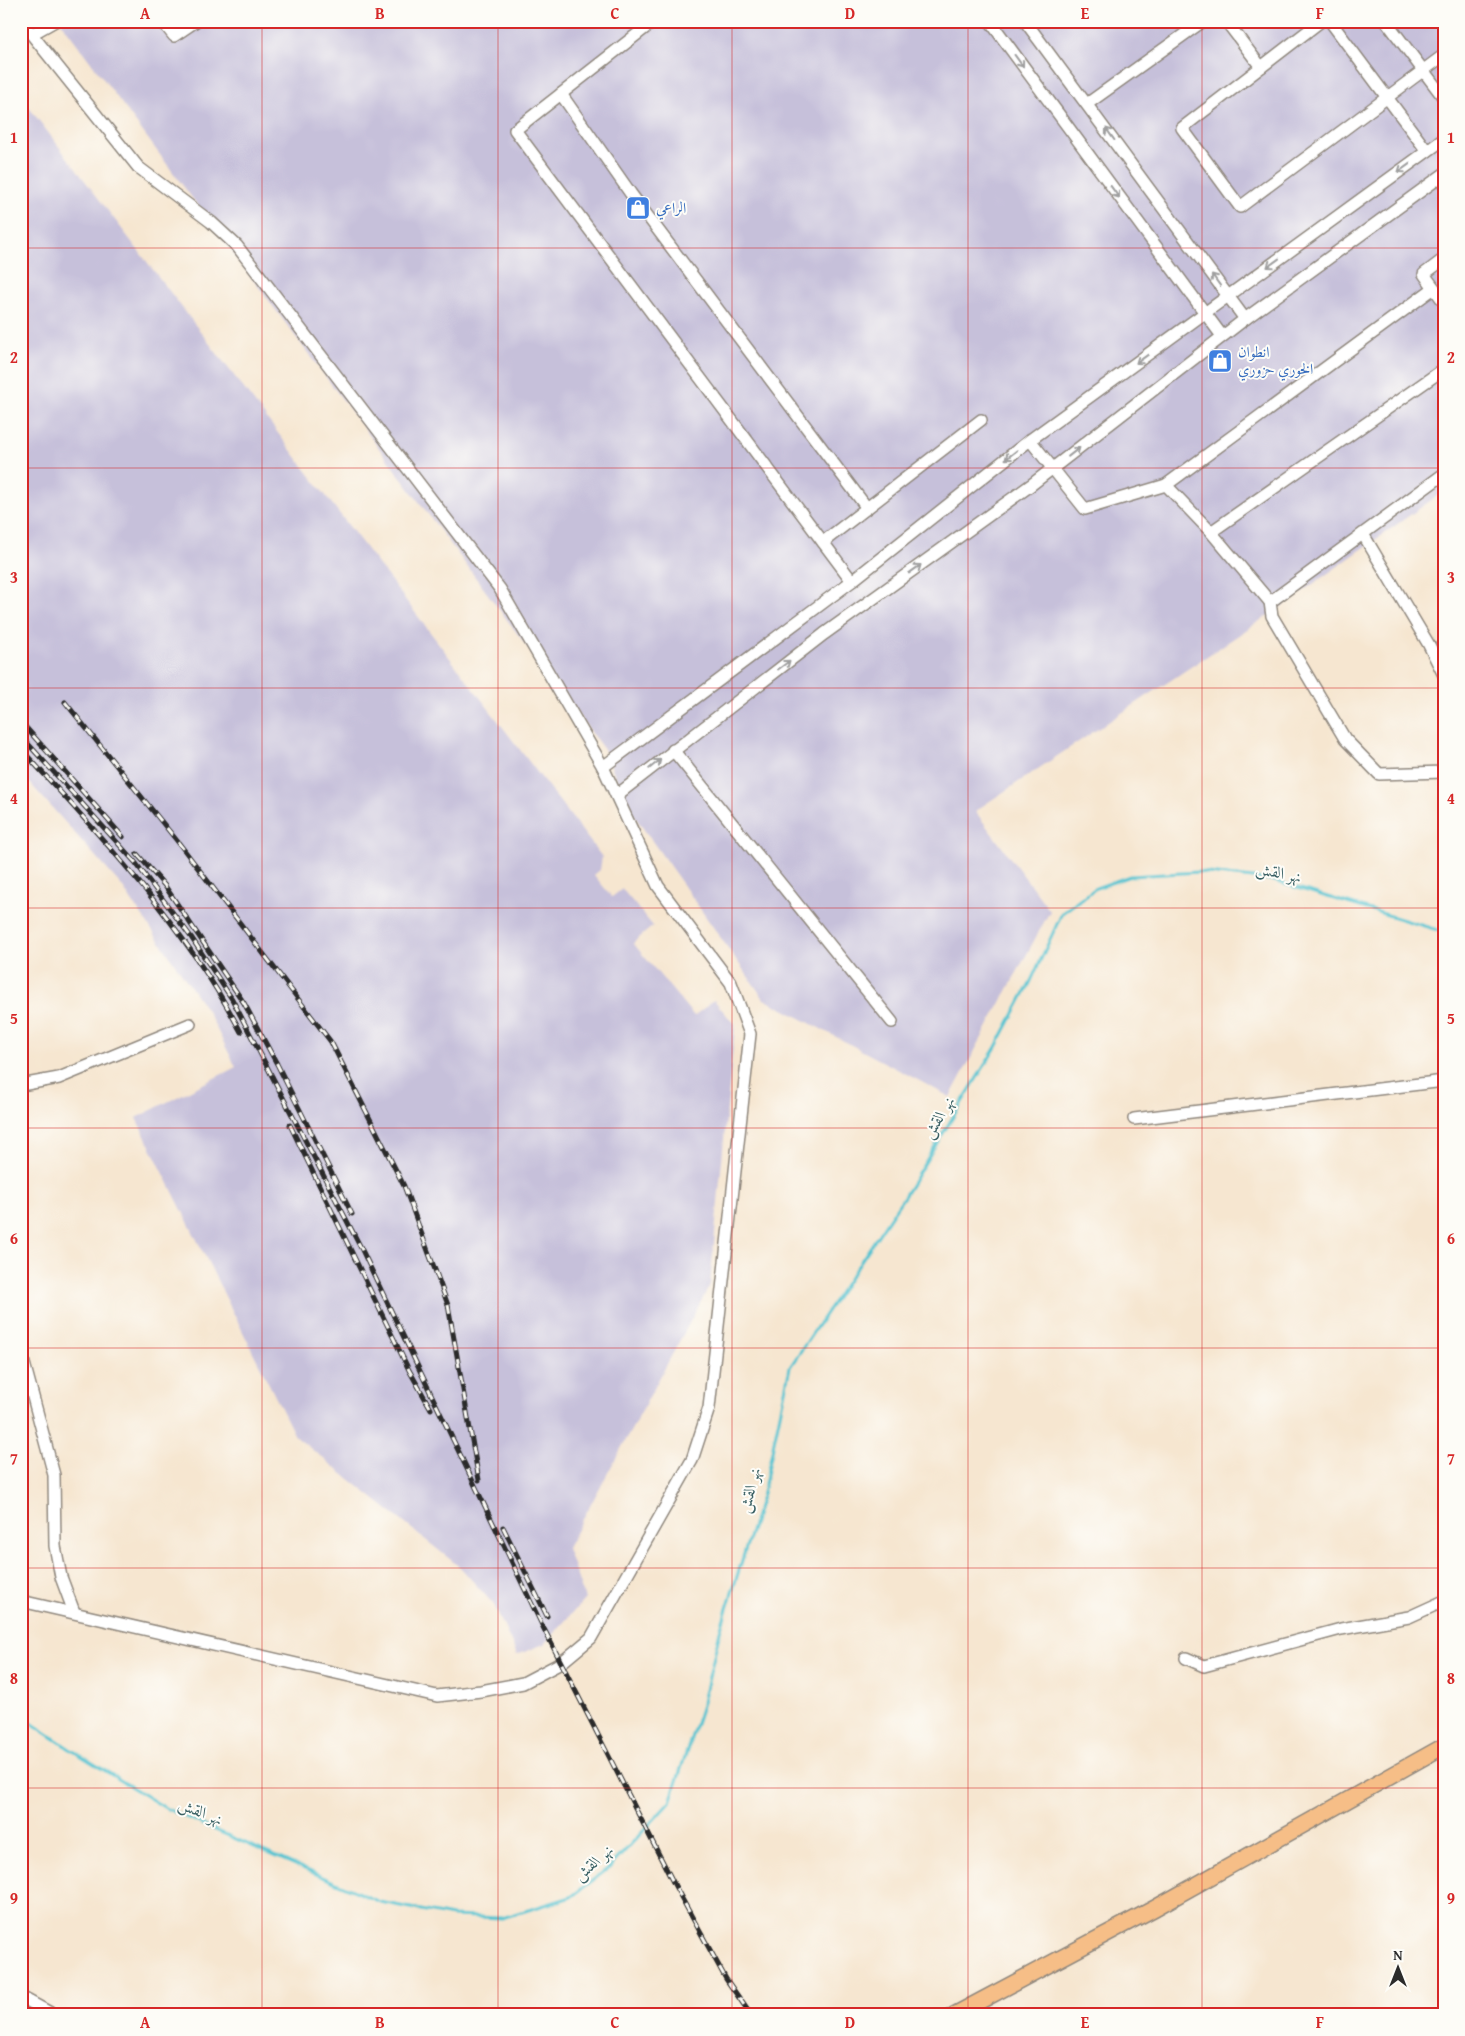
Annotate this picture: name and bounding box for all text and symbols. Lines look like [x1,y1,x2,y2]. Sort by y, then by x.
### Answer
text: A [140,1,151,25]
text: B [375,1,385,25]
text: C [610,1,620,25]
text: D [845,1,855,25]
text: E [1081,1,1090,25]
text: F [1316,1,1324,25]
one-way arrow [1014,54,1024,68]
text: 1 [10,125,18,149]
text: 1 [1447,125,1455,149]
one-way arrow [1104,128,1115,142]
one-way arrow [1398,162,1411,173]
one-way arrow [1110,185,1120,199]
shop icon: الراعي [625,195,651,221]
place label: الراعي [656,197,686,220]
one-way arrow [1266,258,1280,268]
one-way arrow [1211,273,1221,287]
place label: انطوان الخوري حزوري [1238,341,1313,381]
text: 2 [10,345,18,369]
text: 2 [1447,345,1455,369]
shop icon: انطوان الخوري حزوري [1207,348,1233,374]
one-way arrow [1135,354,1149,364]
one-way arrow [1067,446,1080,457]
one-way arrow [1005,450,1018,461]
one-way arrow [908,564,922,574]
text: 3 [10,565,18,589]
text: 3 [1447,565,1455,589]
one-way arrow [777,659,790,670]
one-way arrow [648,759,661,770]
text: 4 [10,786,18,810]
text: 4 [1447,786,1455,810]
water label: نهر القش [1254,855,1304,889]
text: 5 [10,1006,18,1030]
text: 5 [1447,1006,1455,1030]
water label: نهر القش [915,1091,961,1143]
text: 6 [10,1226,18,1250]
text: 6 [1447,1226,1455,1250]
text: 7 [10,1446,18,1470]
text: 7 [1447,1446,1455,1470]
water label: نهر القش [731,1464,767,1516]
text: 8 [10,1666,18,1690]
text: 8 [1447,1666,1455,1690]
water label: نهر القش [175,1791,227,1831]
water label: نهر القش [567,1838,619,1886]
text: 9 [10,1886,18,1910]
text: 9 [1447,1886,1455,1910]
north arrow [1372,1944,1422,1994]
text: N [1393,1945,1403,1965]
text: A [140,2010,151,2034]
text: B [375,2010,385,2034]
text: C [610,2010,620,2034]
text: D [845,2010,855,2034]
text: E [1081,2010,1090,2034]
text: F [1316,2010,1324,2034]

